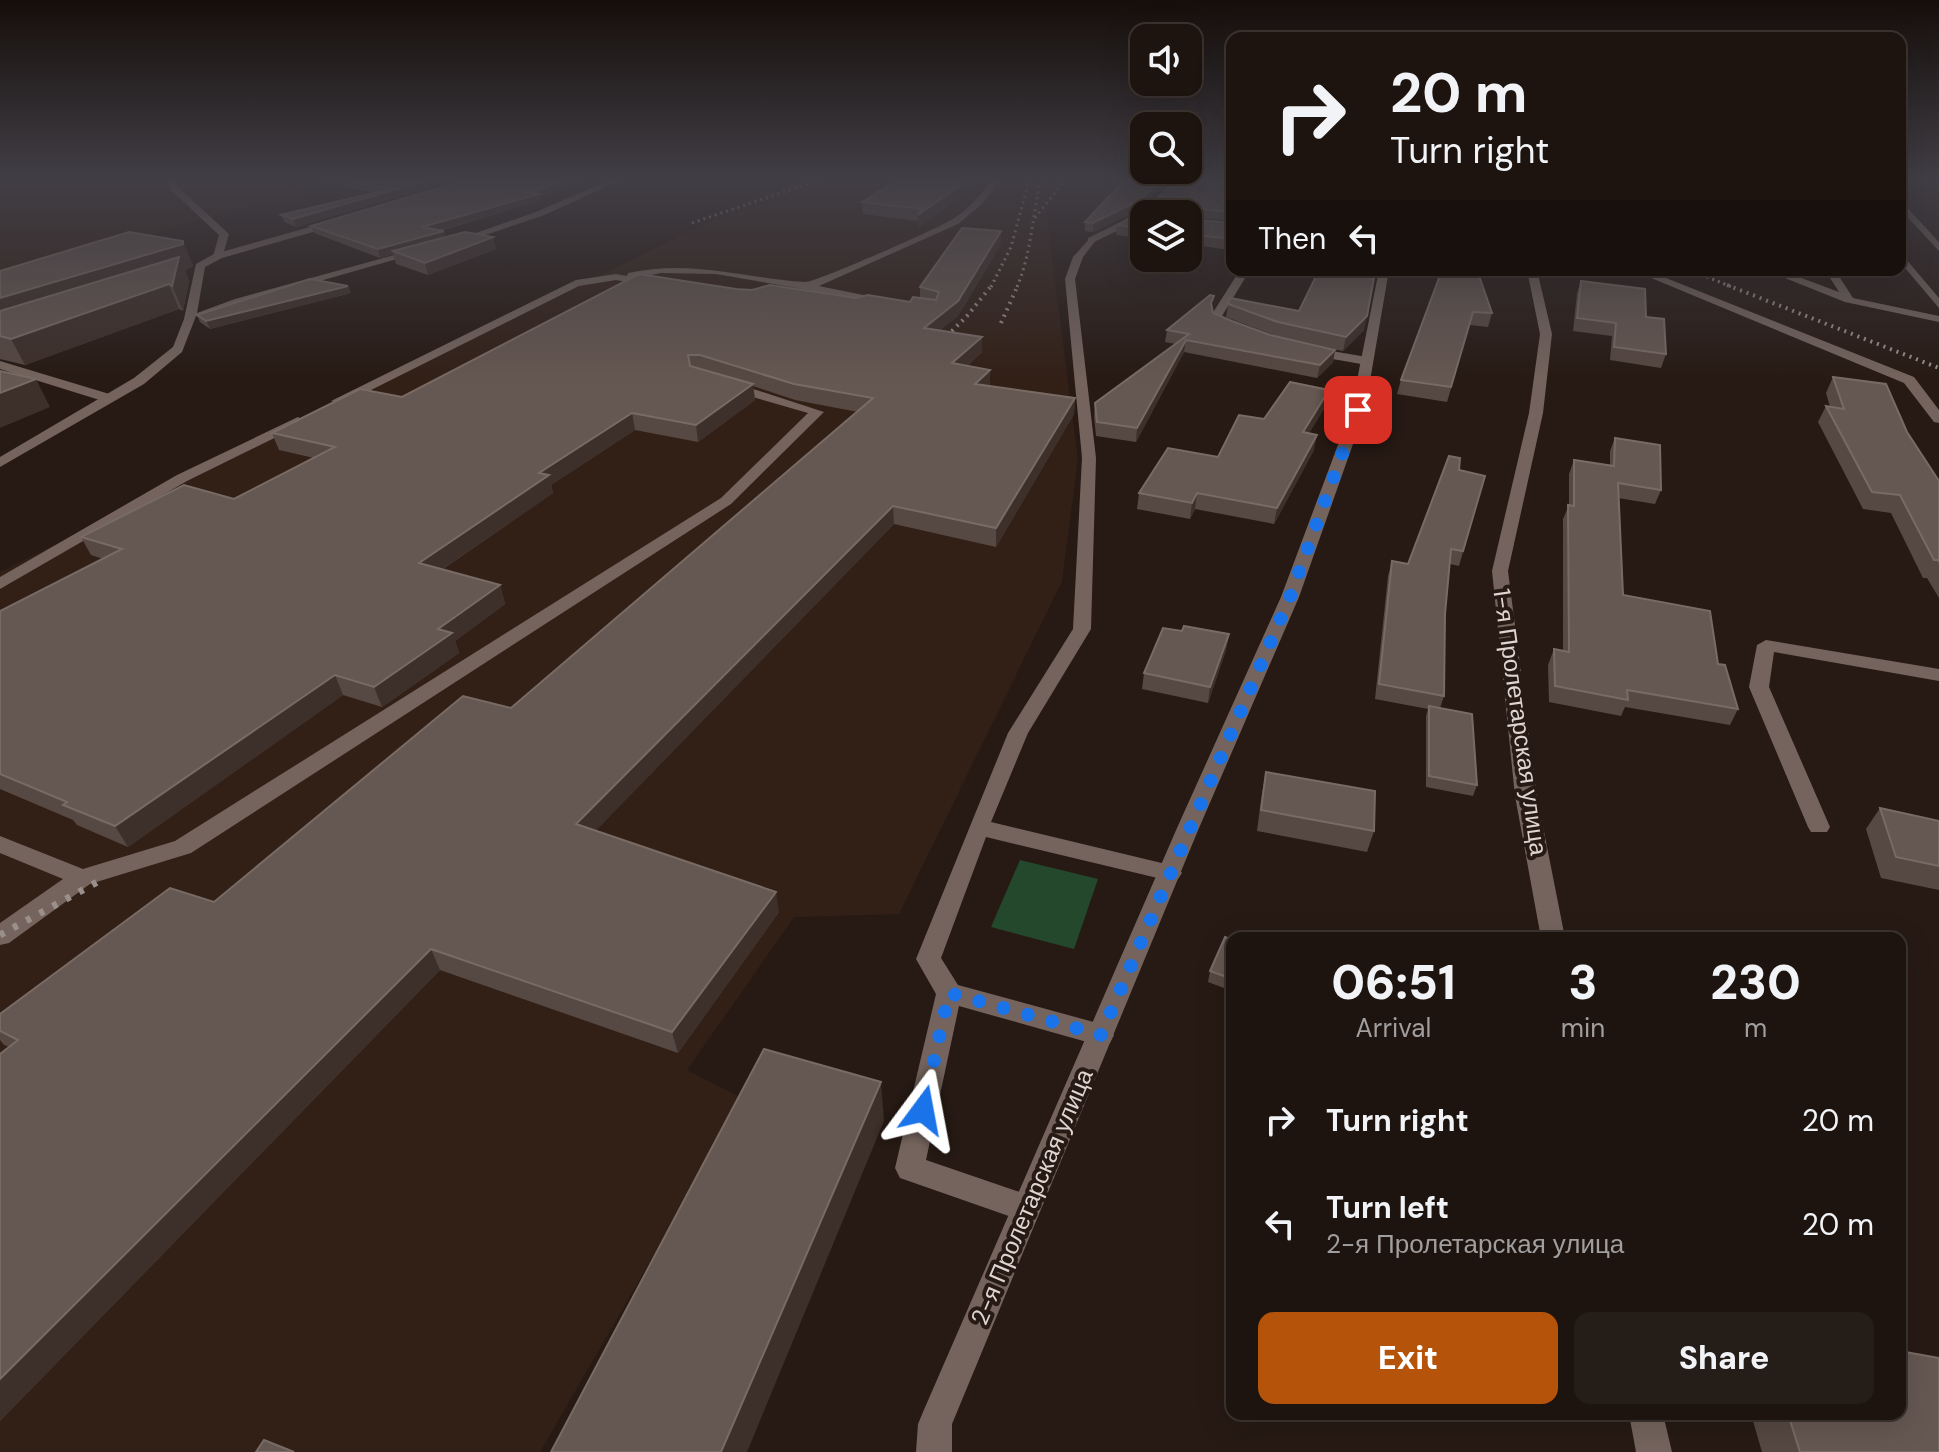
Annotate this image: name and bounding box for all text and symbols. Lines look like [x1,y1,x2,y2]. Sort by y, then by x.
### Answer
map controls [1130,24,1202,272]
button: sound [1130,24,1202,96]
text: 20 m [1390,56,1527,129]
icon: right [1258,64,1362,168]
button: search [1130,112,1202,184]
text: Turn right [1390,127,1549,174]
button: layers [1130,200,1202,272]
icon: left [1342,216,1386,260]
text: Then [1258,219,1326,258]
pin [1324,376,1392,444]
icon: arrive [1336,388,1380,432]
street label: 1-я Пролетарская улица [1486,587,1555,858]
text: 06:51 [1331,951,1456,1014]
text: 3 [1568,951,1597,1014]
text: 230 [1710,951,1801,1014]
text: Arrival [1356,1011,1431,1045]
text: min [1561,1011,1605,1045]
text: m [1744,1011,1767,1045]
street label: 2-я Пролетарская улица [963,1063,1100,1330]
position arrow [881,1068,965,1152]
icon: right [1258,1098,1302,1142]
text: Turn right [1326,1101,1469,1140]
text: 20 m [1802,1101,1874,1140]
text: Turn left [1326,1188,1449,1227]
icon: left [1258,1202,1302,1246]
text: 20 m [1802,1205,1874,1244]
text: 2-я Пролетарская улица [1326,1227,1624,1261]
button: Exit [1258,1312,1558,1404]
button: Share [1574,1312,1874,1404]

